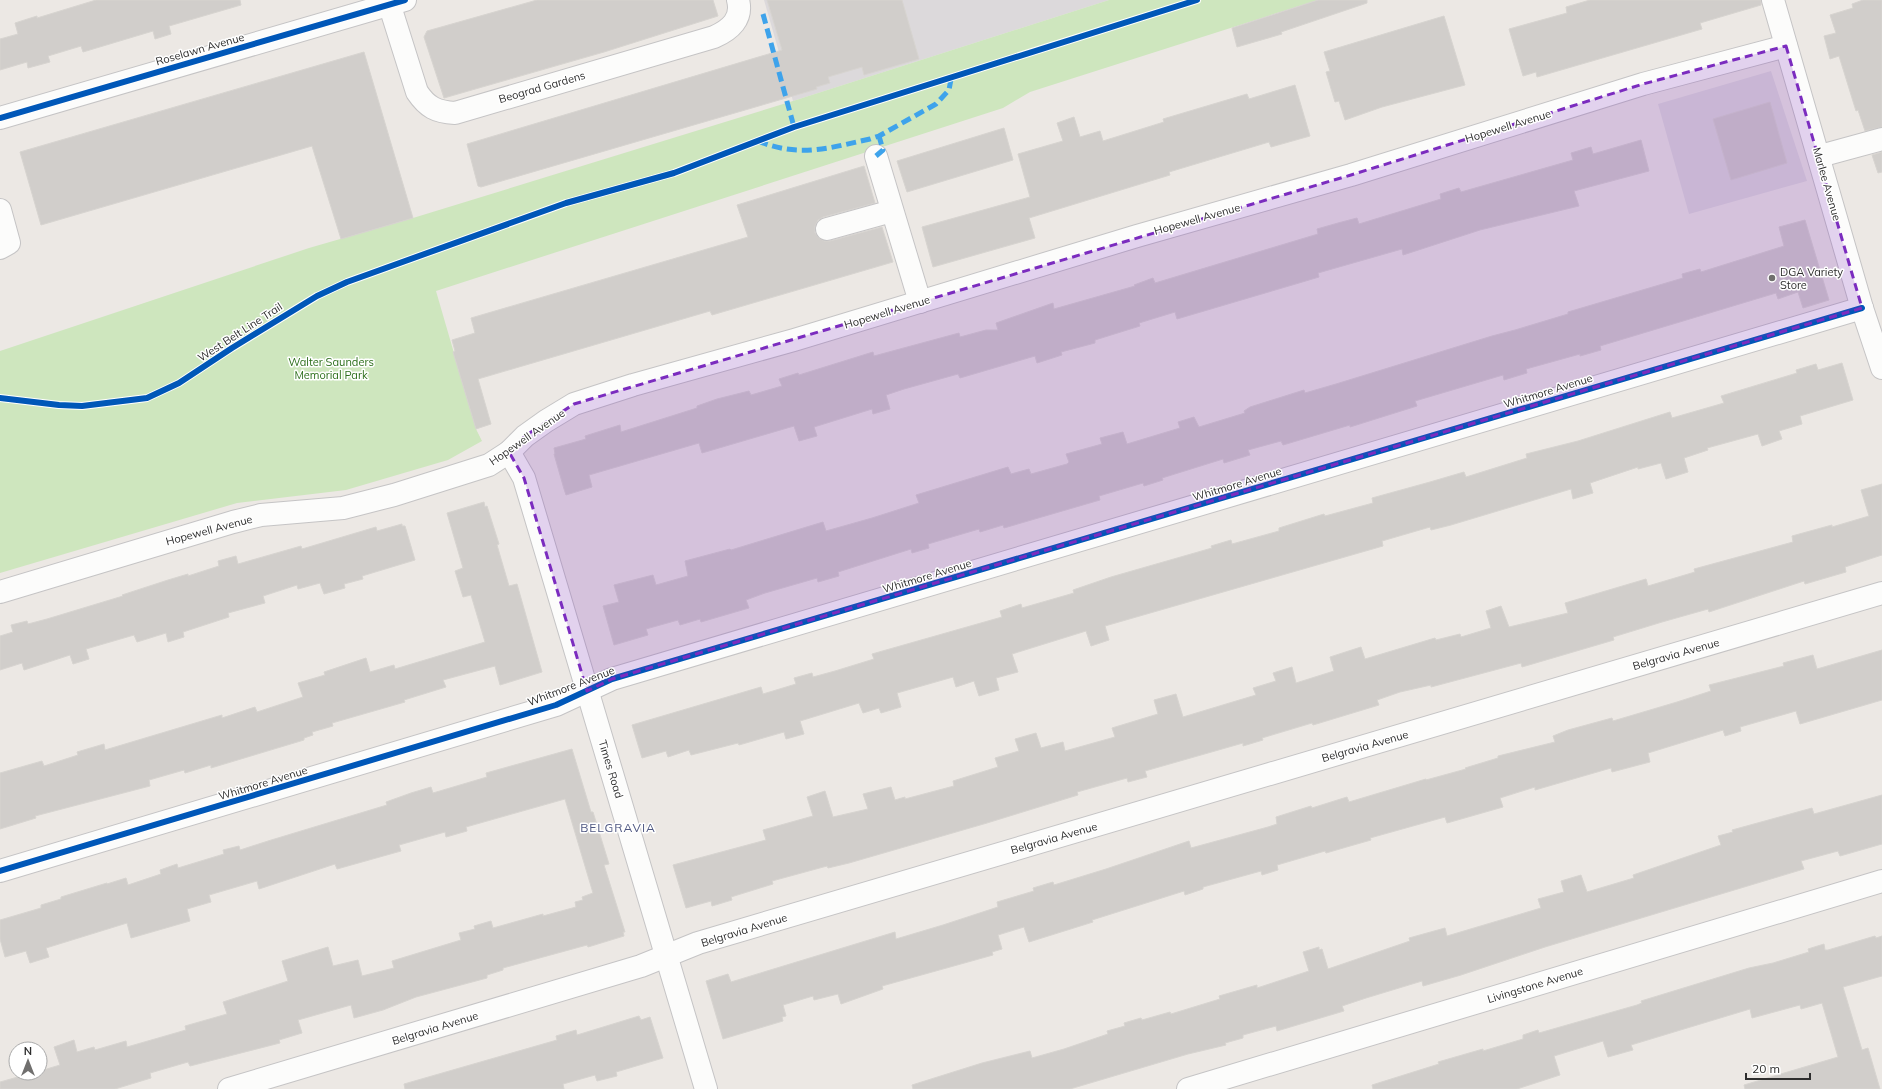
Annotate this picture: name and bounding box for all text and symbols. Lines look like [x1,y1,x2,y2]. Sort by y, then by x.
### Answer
street label: Roselawn Avenue [154,30,246,68]
street label: Beograd Gardens [497,68,587,106]
street label: Hopewell Avenue [1463,106,1553,146]
street label: Marlee Avenue [1810,146,1844,222]
street label: Hopewell Avenue [1152,200,1242,238]
place label: DGA Variety Store [1780,265,1843,292]
marker: DGA Variety Store [1767,273,1777,283]
street label: Hopewell Avenue [842,292,932,332]
street label: West Belt Line Trail [195,299,285,365]
park label: Walter Saunders Memorial Park [288,355,374,382]
street label: Whitmore Avenue [1502,371,1594,411]
street label: Hopewell Avenue [486,406,568,468]
street label: Whitmore Avenue [1191,464,1283,504]
street label: Hopewell Avenue [164,512,254,548]
street label: Whitmore Avenue [881,556,973,596]
street label: Belgravia Avenue [1631,635,1721,673]
street label: Whitmore Avenue [525,663,617,709]
street label: Belgravia Avenue [1320,727,1410,765]
street label: Times Road [596,738,626,800]
street label: Whitmore Avenue [217,763,309,803]
street label: Belgravia Avenue [1009,819,1099,857]
district label: BELGRAVIA [580,820,656,835]
street label: Belgravia Avenue [699,910,789,950]
street label: Livingstone Avenue [1485,964,1585,1006]
street label: Belgravia Avenue [390,1008,480,1048]
north arrow [8,1041,48,1081]
text: N [24,1044,32,1058]
scale bar [1746,1055,1810,1081]
text: 20 m [1752,1061,1780,1076]

